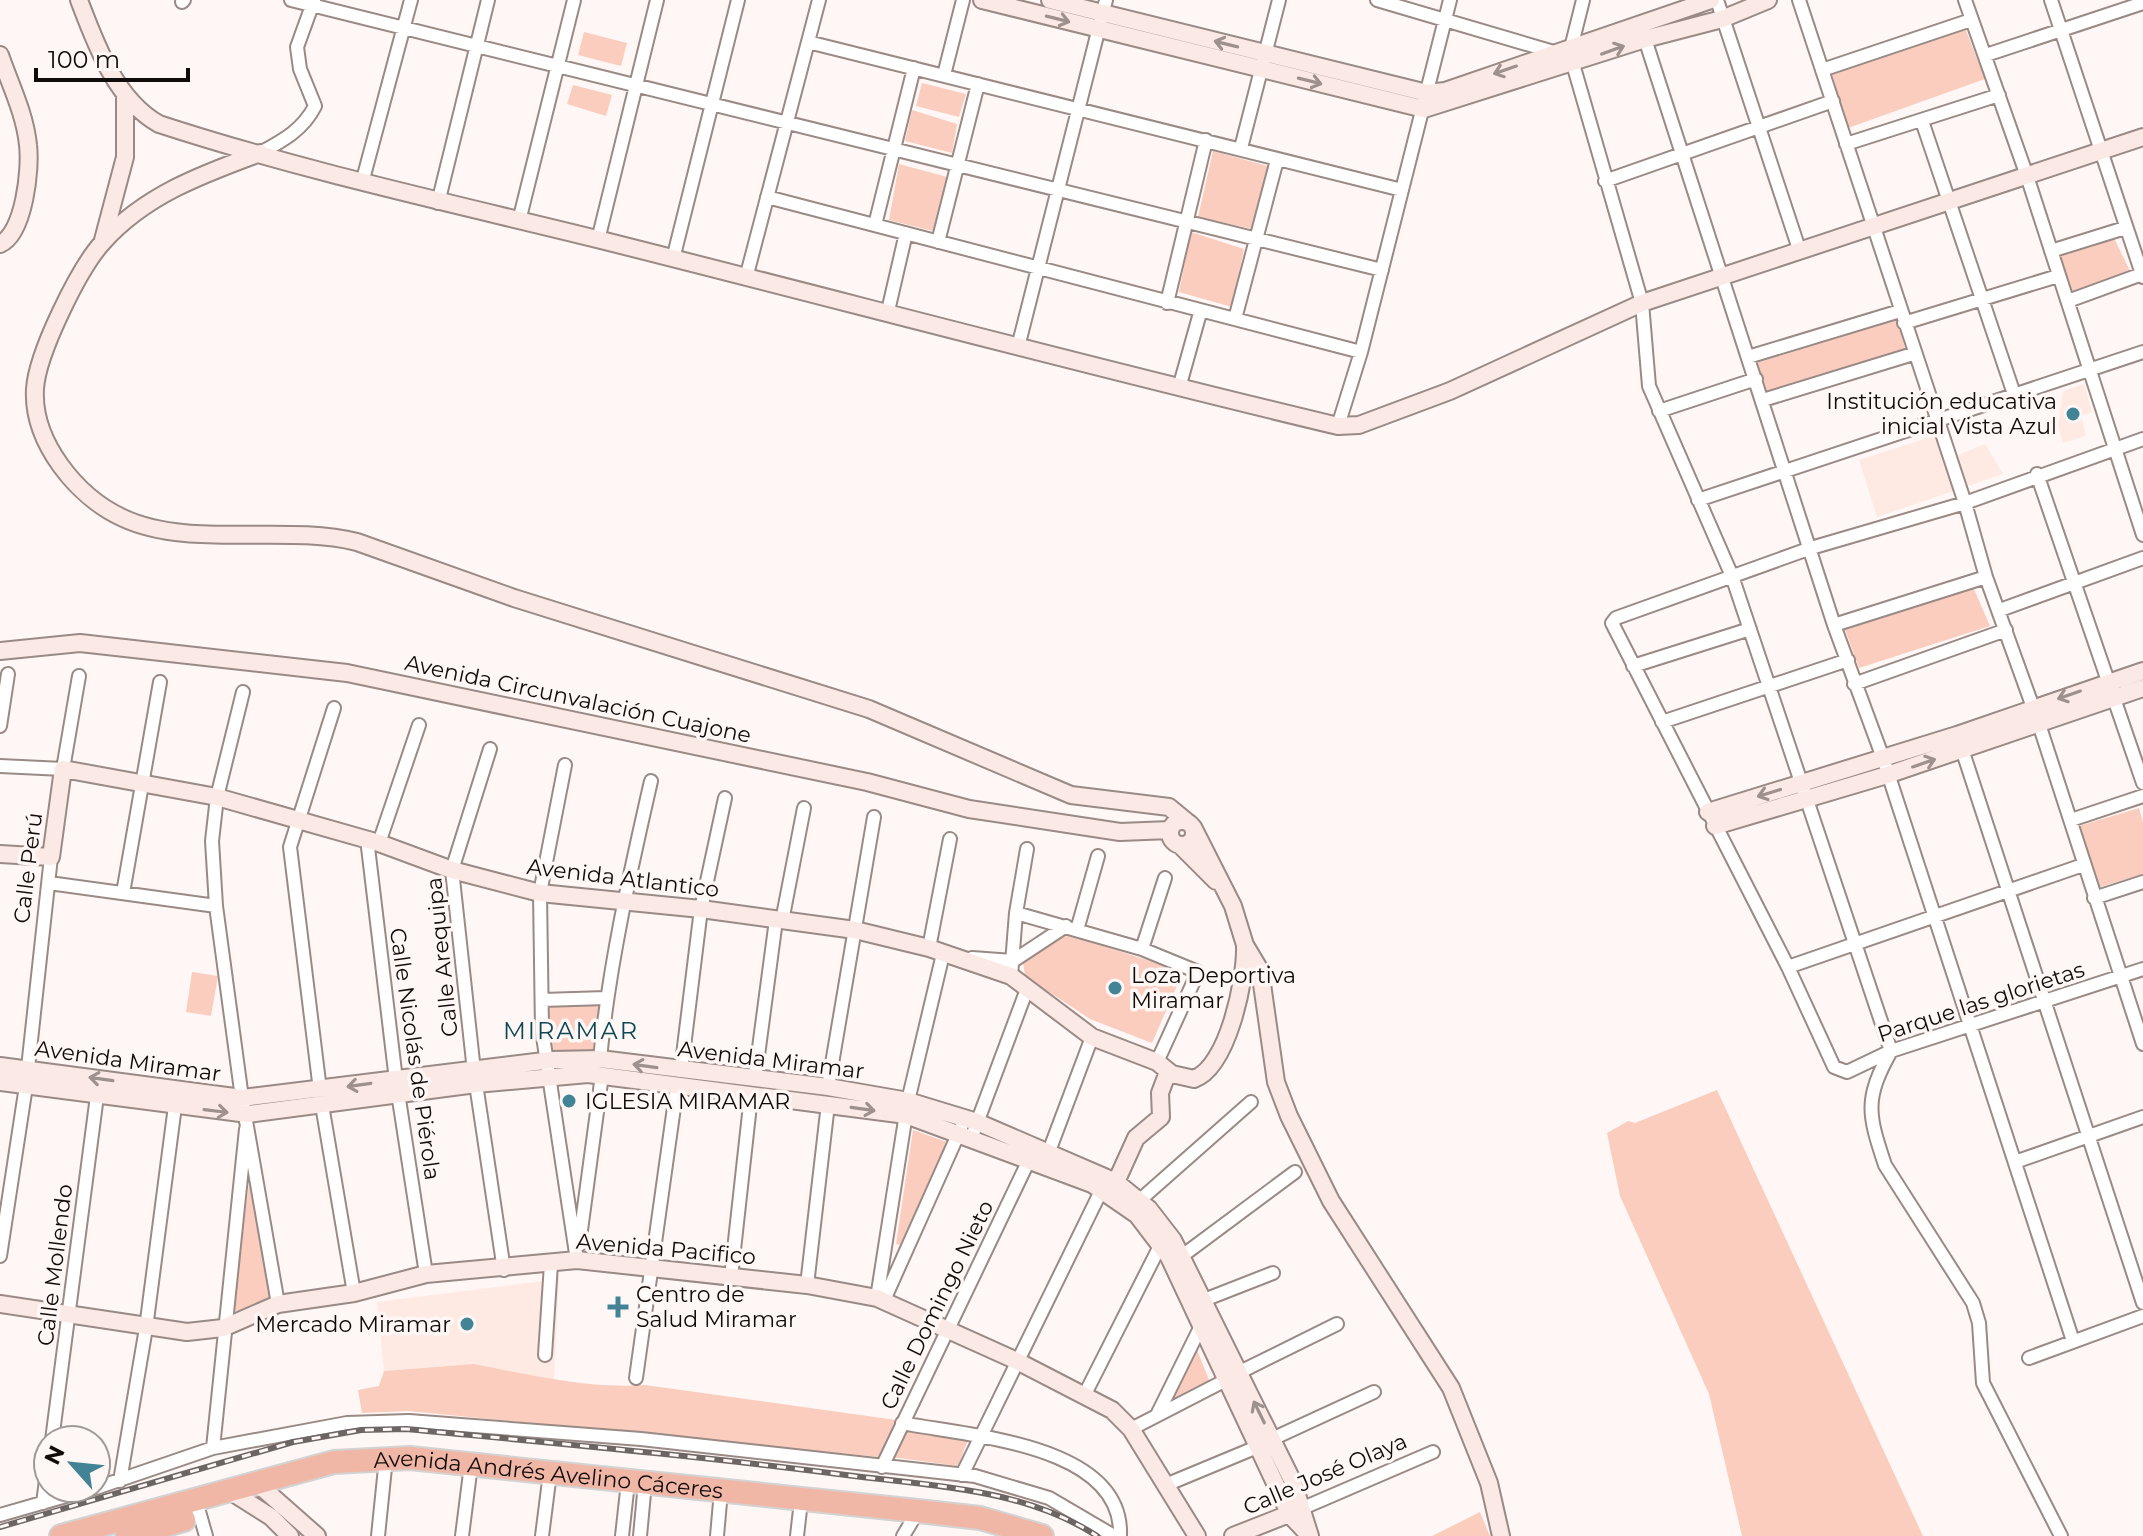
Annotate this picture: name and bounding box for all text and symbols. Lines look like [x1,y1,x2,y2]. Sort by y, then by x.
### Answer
one-way arrow [1044,12,1070,27]
scale bar [36,32,188,82]
one-way arrow [1214,36,1240,51]
one-way arrow [1601,42,1625,56]
text: 100 m [48,45,120,74]
one-way arrow [1493,64,1518,79]
one-way arrow [1297,74,1323,89]
place label: Institución educativa inicial Vista Azul [1826,388,2057,440]
marker: Institución educativa inicial Vista Azul [2064,405,2082,423]
street label: Avenida Circunvalación Cuajone [402,649,754,749]
one-way arrow [2057,689,2082,704]
one-way arrow [1911,754,1936,769]
one-way arrow [1756,786,1782,801]
street label: Calle Perú [8,811,48,925]
street label: Avenida Atlantico [525,853,721,903]
street label: Calle Arequipa [420,876,464,1038]
street label: Calle Nicolás de Piérola [384,926,446,1182]
street label: Parque las glorietas [1874,956,2088,1048]
place label: Loza Deportiva Miramar [1131,962,1296,1014]
marker: Loza Deportiva Miramar [1106,979,1124,997]
district label: MIRAMAR [503,1016,639,1045]
street label: Avenida Miramar [33,1035,223,1087]
street label: Avenida Miramar [676,1035,866,1085]
one-way arrow [633,1058,658,1073]
one-way arrow [89,1071,114,1086]
one-way arrow [347,1078,372,1093]
place label: IGLESIA MIRAMAR [585,1088,790,1115]
marker: IGLESIA MIRAMAR [560,1092,578,1110]
one-way arrow [850,1102,875,1117]
one-way arrow [202,1103,229,1118]
street label: Calle Mollendo [32,1183,78,1347]
street label: Calle Domingo Nieto [875,1196,999,1414]
street label: Avenida Pacifico [575,1228,757,1270]
place label: Centro de Salud Miramar [636,1281,797,1333]
marker: Centro de Salud Miramar [607,1296,629,1318]
place label: Mercado Miramar [255,1311,451,1338]
marker: Mercado Miramar [458,1315,476,1333]
one-way arrow [1251,1401,1266,1425]
north arrow [32,1424,112,1504]
street label: Calle José Olaya [1239,1427,1411,1521]
text: N [39,1441,71,1469]
street label: Avenida Andrés Avelino Cáceres [373,1444,725,1504]

